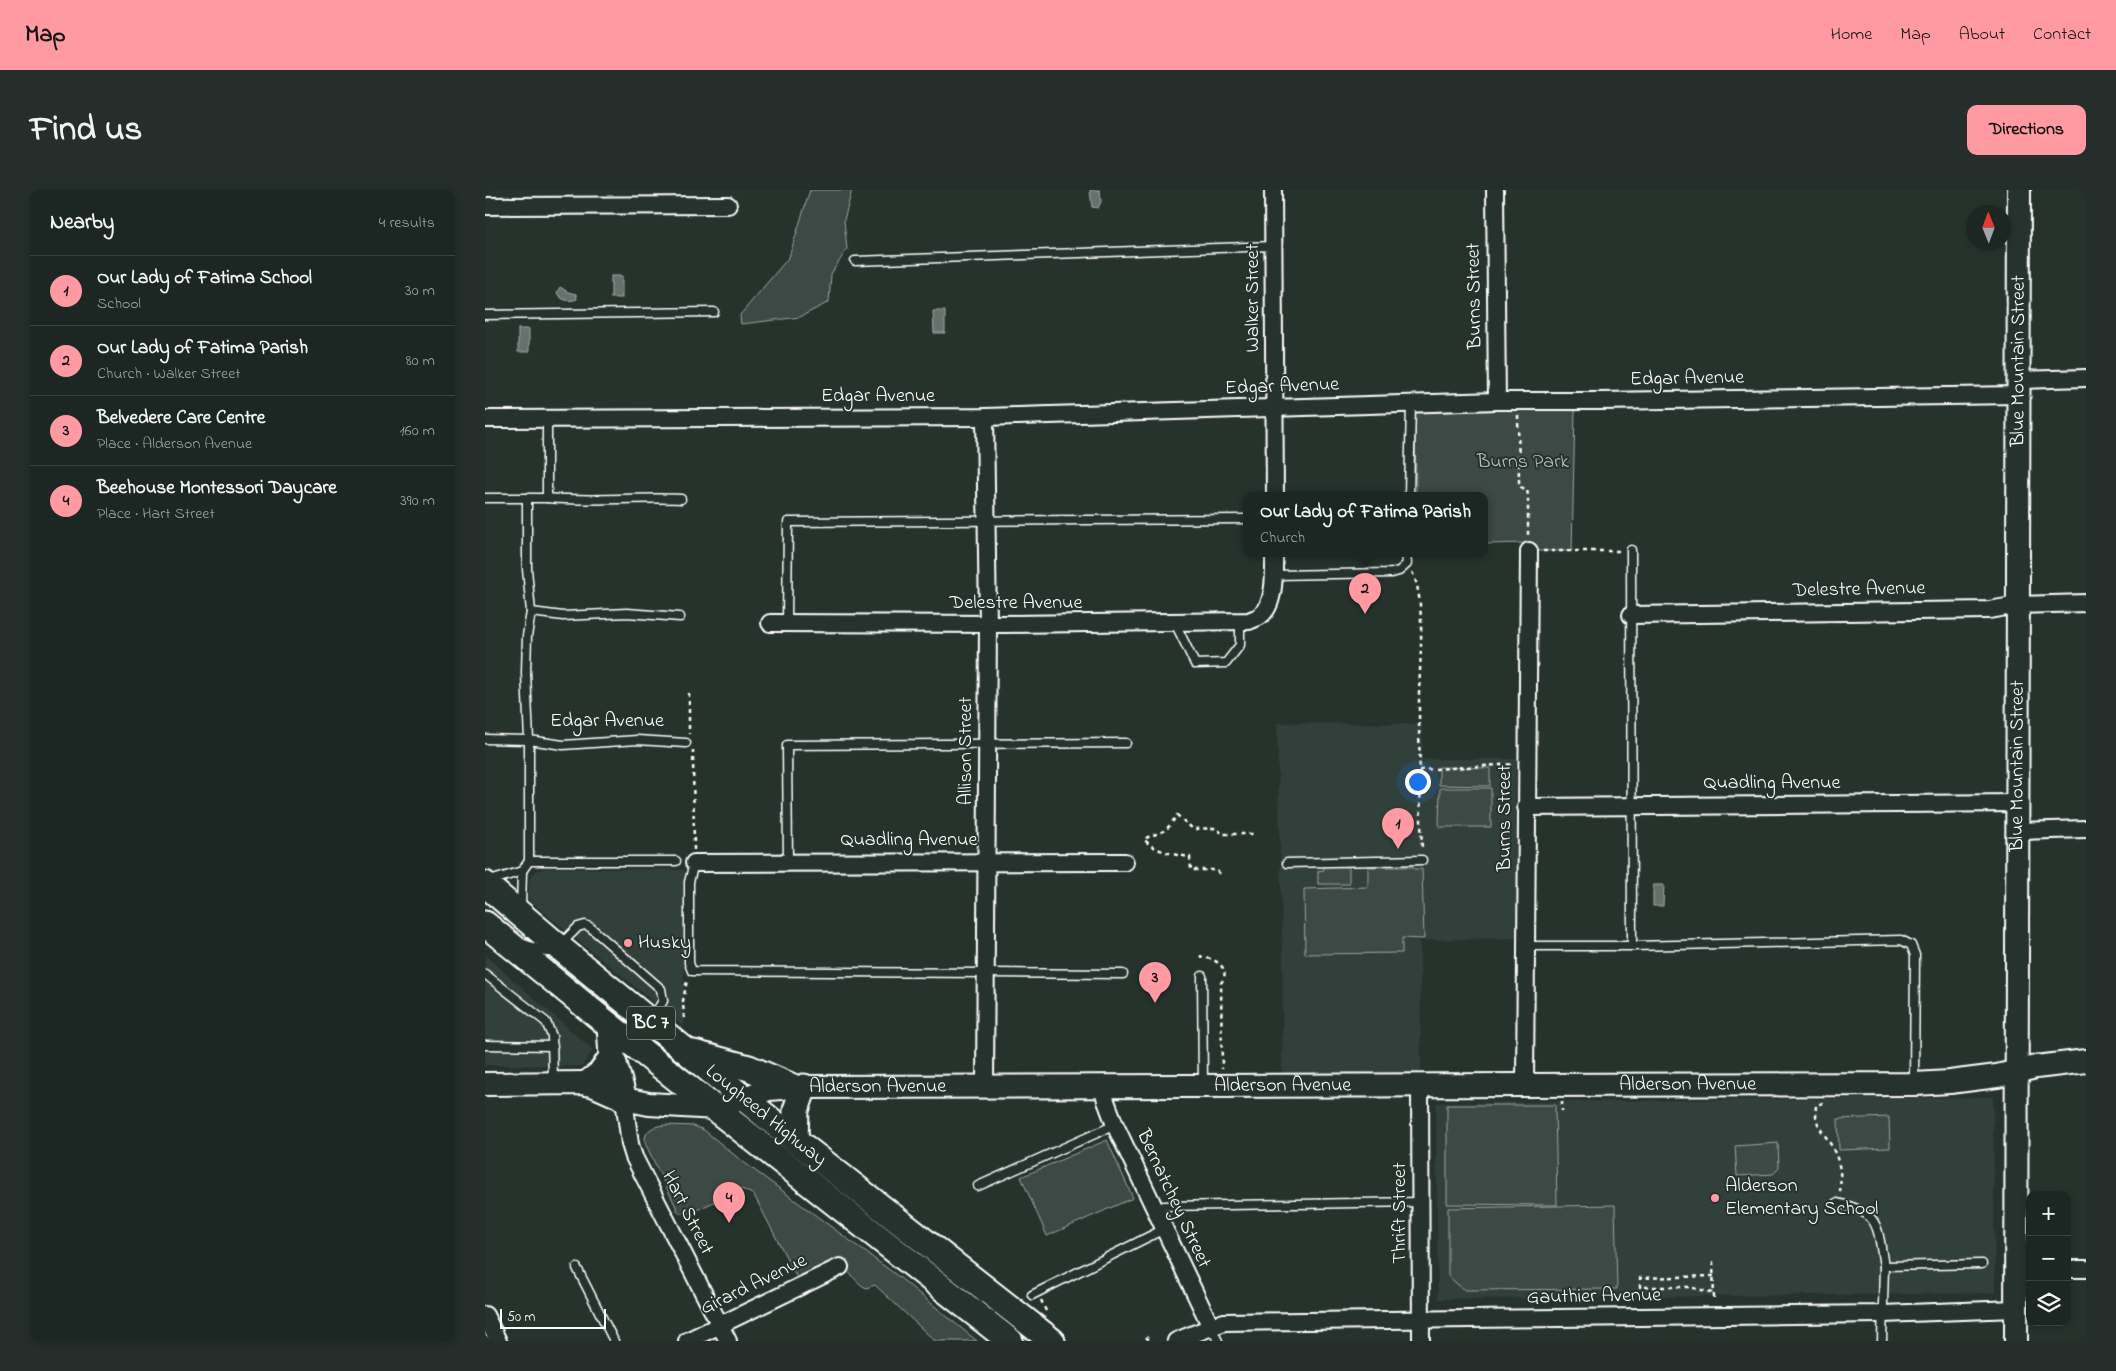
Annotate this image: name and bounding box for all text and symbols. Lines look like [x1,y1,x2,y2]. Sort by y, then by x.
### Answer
text: Map [25,18,66,53]
text: Home [1831,22,1872,48]
text: Map [1900,22,1931,48]
text: About [1959,22,2005,48]
text: Contact [2033,22,2091,48]
text: Find us [30,105,142,156]
button: Directions [1967,105,2086,155]
north arrow [1966,205,2011,250]
text: Nearby [50,208,114,238]
text: 4 results [379,211,435,235]
street label: Burns Street [1460,242,1490,350]
street label: Walker Street [1239,243,1268,352]
text: Our Lady of Fatima School [97,265,312,292]
street label: Blue Mountain Street [2004,275,2033,448]
text: 1 [63,279,69,303]
text: 30 m [405,279,435,303]
text: School [97,292,141,316]
text: Our Lady of Fatima Parish [97,335,308,362]
text: 2 [62,349,70,373]
text: 80 m [406,349,435,373]
text: Church · Walker Street [97,362,241,386]
street label: Edgar Avenue [1630,364,1744,395]
street label: Edgar Avenue [1224,371,1340,404]
street label: Edgar Avenue [821,382,935,412]
text: Belvedere Care Centre [97,405,265,432]
text: 3 [63,419,69,443]
text: 160 m [400,419,435,443]
text: Place · Alderson Avenue [97,432,252,456]
park label: Burns Park [1476,448,1569,477]
text: Beehouse Montessori Daycare [97,475,337,502]
text: 4 [63,489,69,513]
text: 390 m [400,489,435,513]
popup [1243,492,1488,557]
text: Our Lady of Fatima Parish [1260,499,1471,526]
text: Place · Hart Street [97,502,215,526]
text: Church [1260,526,1305,550]
pin: 2 [1349,573,1381,614]
street label: Delestre Avenue [1791,574,1926,606]
street label: Delestre Avenue [949,589,1082,618]
street label: Blue Mountain Street [2003,680,2032,853]
street label: Allison Street [952,696,981,805]
street label: Edgar Avenue [550,707,664,737]
street label: Burns Street [1491,764,1520,872]
your location [1405,769,1431,795]
street label: Quadling Avenue [1704,769,1840,799]
pin: 1 [1382,808,1414,849]
street label: Quadling Avenue [841,826,977,856]
place label: Husky [638,929,691,958]
marker: Husky [622,937,634,949]
pin: 3 [1139,962,1171,1003]
road number: BC 7 [627,1006,675,1040]
street label: Lougheed Highway [699,1057,833,1174]
street label: Alderson Avenue [1619,1070,1756,1099]
street label: Alderson Avenue [1214,1071,1351,1100]
street label: Alderson Avenue [809,1072,946,1101]
street label: Bernatchey Street [1128,1124,1218,1273]
street label: Thrift Street [1386,1162,1415,1264]
street label: Hart Street [653,1166,721,1260]
place label: Alderson Elementary School [1725,1172,1878,1224]
pin: 4 [713,1182,745,1223]
map controls [2026,1191,2071,1326]
button: + [2026,1191,2071,1236]
marker: Alderson Elementary School [1709,1192,1721,1204]
button: − [2026,1236,2071,1281]
street label: Girard Avenue [696,1247,812,1323]
street label: Gauthier Avenue [1527,1281,1662,1313]
button: layers [2026,1281,2071,1326]
scale bar [500,1306,606,1329]
text: 50 m [507,1307,535,1328]

